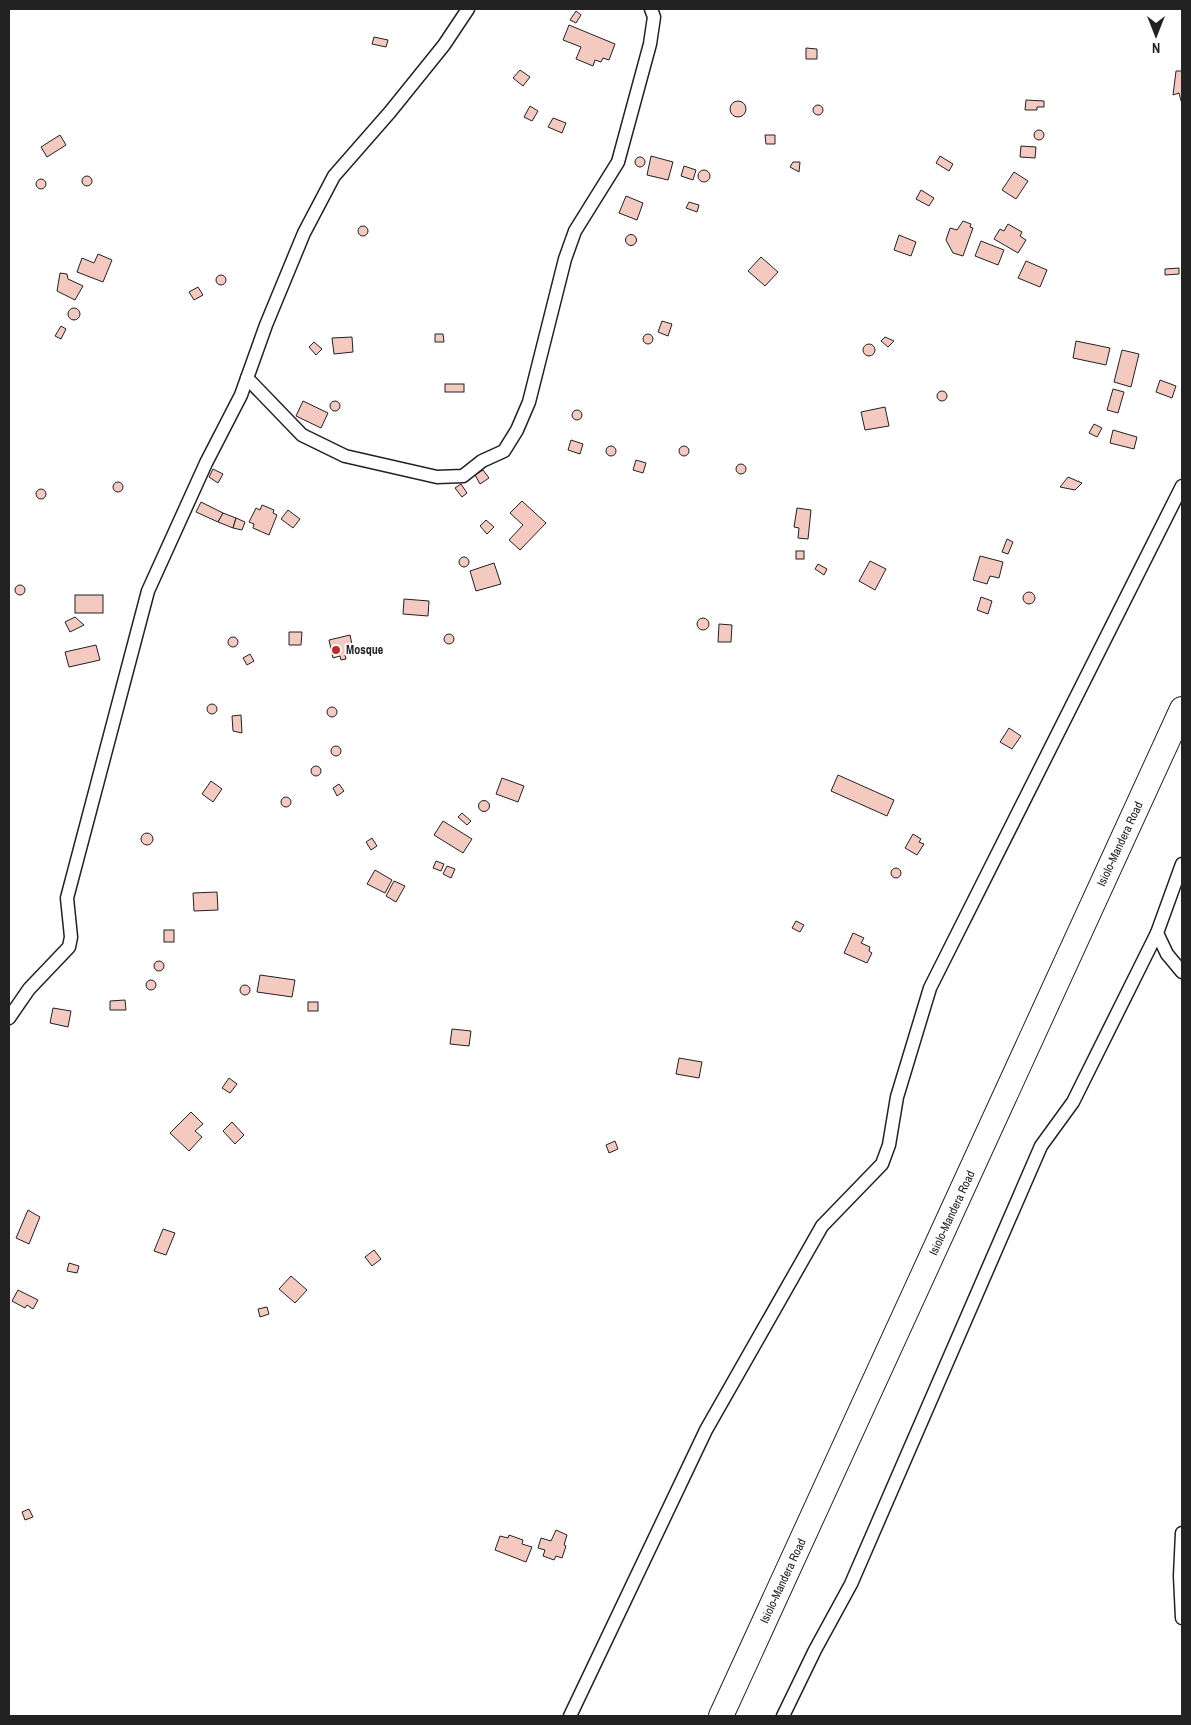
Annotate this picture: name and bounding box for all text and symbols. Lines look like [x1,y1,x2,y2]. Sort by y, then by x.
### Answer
north arrow [1131,10,1181,60]
text: N [1152,39,1160,57]
place label: Mosque [346,642,384,658]
marker: Mosque [330,644,342,656]
street label: Isiolo-Mandera Road [1093,799,1147,889]
street label: Isiolo-Mandera Road [925,1168,979,1258]
street label: Isiolo-Mandera Road [756,1536,810,1626]

